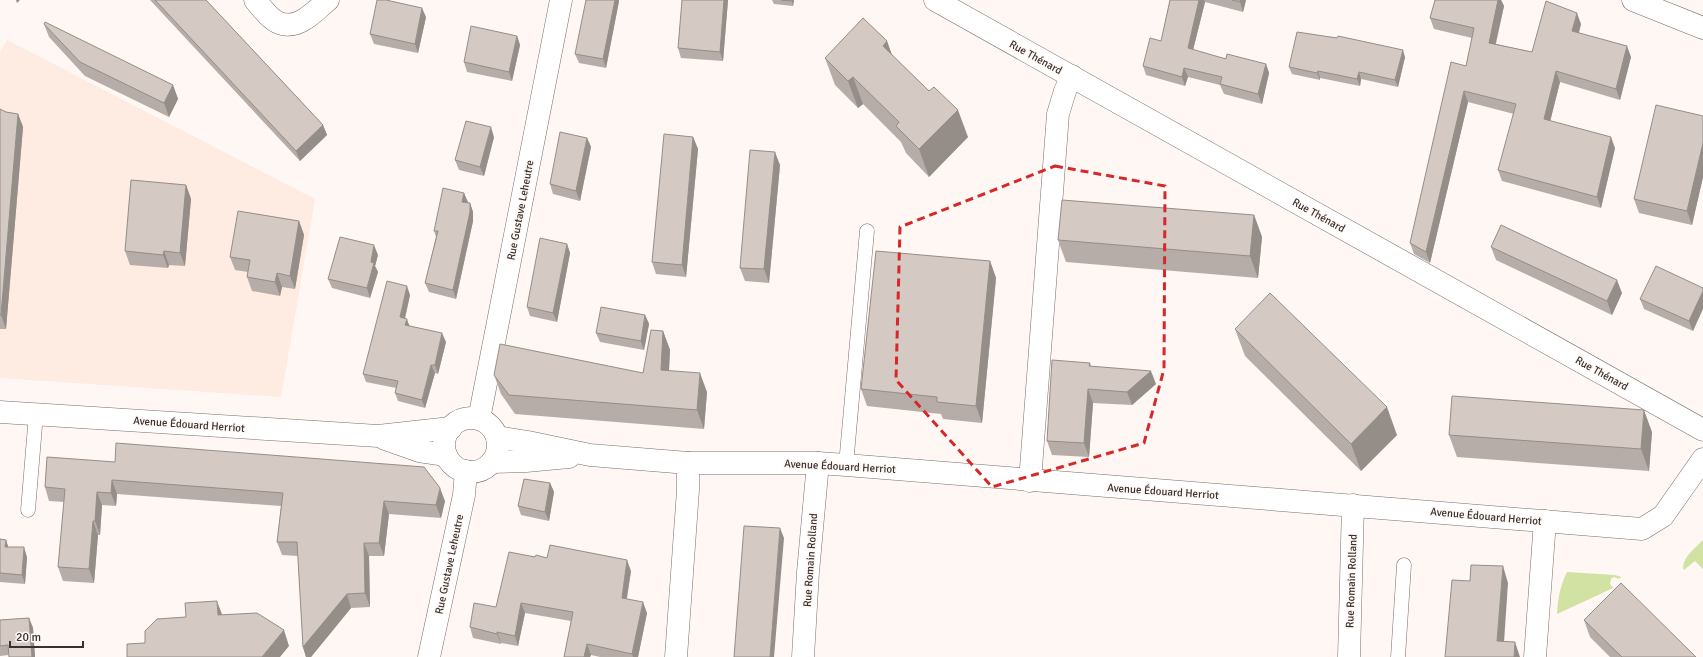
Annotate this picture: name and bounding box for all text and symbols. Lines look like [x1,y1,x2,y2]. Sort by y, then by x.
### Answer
street label: Rue Thénard [1007,38,1065,77]
street label: Rue Gustave Leheutre [504,159,537,261]
street label: Rue Thénard [1290,196,1348,235]
street label: Rue Thénard [1573,354,1631,393]
street label: Avenue Édouard Herriot [133,413,245,435]
street label: Avenue Édouard Herriot [784,456,896,476]
street label: Avenue Édouard Herriot [1107,480,1219,502]
street label: Avenue Édouard Herriot [1430,504,1543,528]
street label: Rue Romain Rolland [801,512,820,607]
street label: Rue Gustave Leheutre [433,513,466,615]
street label: Rue Romain Rolland [1343,534,1360,628]
scale bar [10,623,83,649]
text: 20 m [16,630,41,645]

